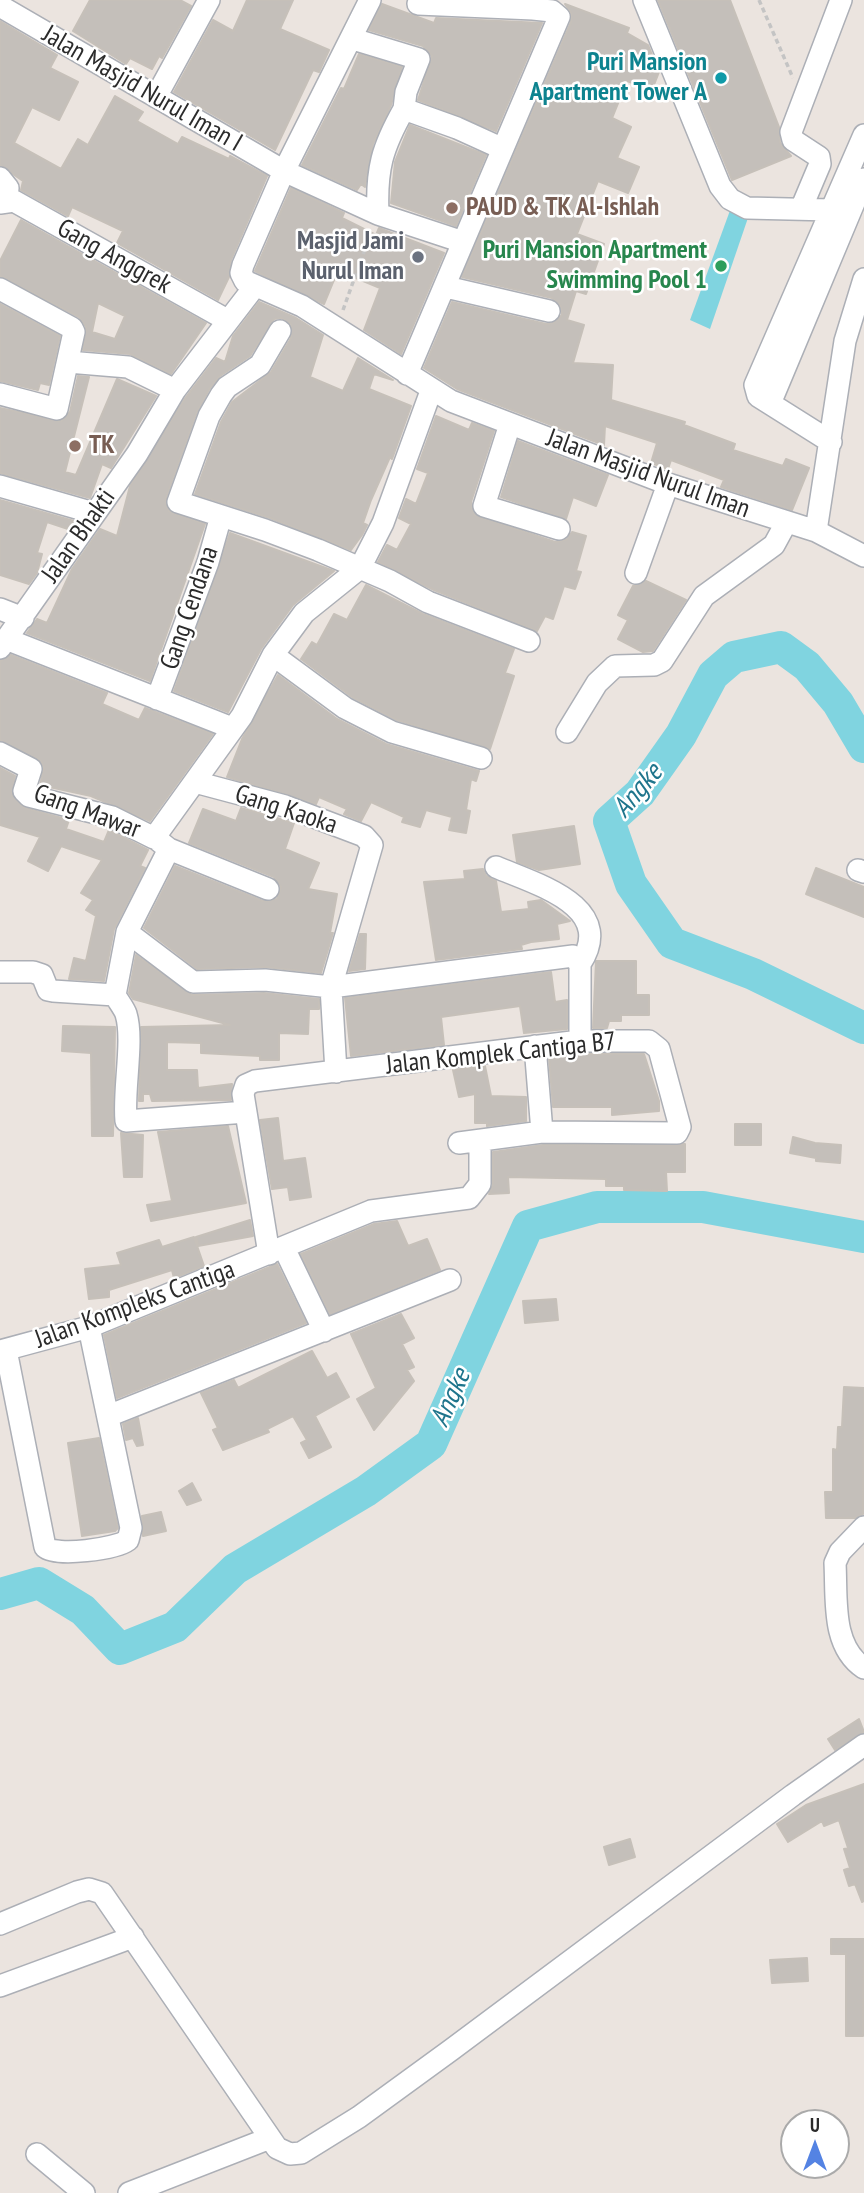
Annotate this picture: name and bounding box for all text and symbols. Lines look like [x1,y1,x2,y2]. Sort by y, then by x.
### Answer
street label: Jalan Masjid Nurul Iman I [37,19,247,159]
place label: Puri Mansion Apartment Tower A [529,47,707,108]
marker: Puri Mansion Apartment Tower A [713,70,729,86]
place label: PAUD & TK Al-Ishlah [466,192,659,224]
marker: PAUD & TK Al-Ishlah [444,200,460,216]
street label: Gang Anggrek [52,213,176,301]
place label: Masjid Jami Nurul Iman [297,226,404,288]
place label: Puri Mansion Apartment Swimming Pool 1 [483,235,707,296]
marker: Masjid Jami Nurul Iman [410,249,426,265]
marker: Puri Mansion Apartment Swimming Pool 1 [713,258,729,274]
street label: Jalan Masjid Nurul Iman [542,423,754,525]
place label: TK [89,430,115,462]
marker: TK [67,438,83,454]
street label: Jalan Bhakti [36,483,122,589]
street label: Gang Cendana [154,542,226,674]
water label: Angke [606,757,670,825]
street label: Gang Mawar [29,778,145,846]
street label: Gang Kaoka [231,779,341,841]
street label: Jalan Komplek Cantiga B7 [385,1026,617,1082]
street label: Jalan Kompleks Cantiga [31,1254,239,1356]
water label: Angke [423,1364,479,1432]
north arrow [780,2109,850,2179]
text: U [810,2113,820,2137]

